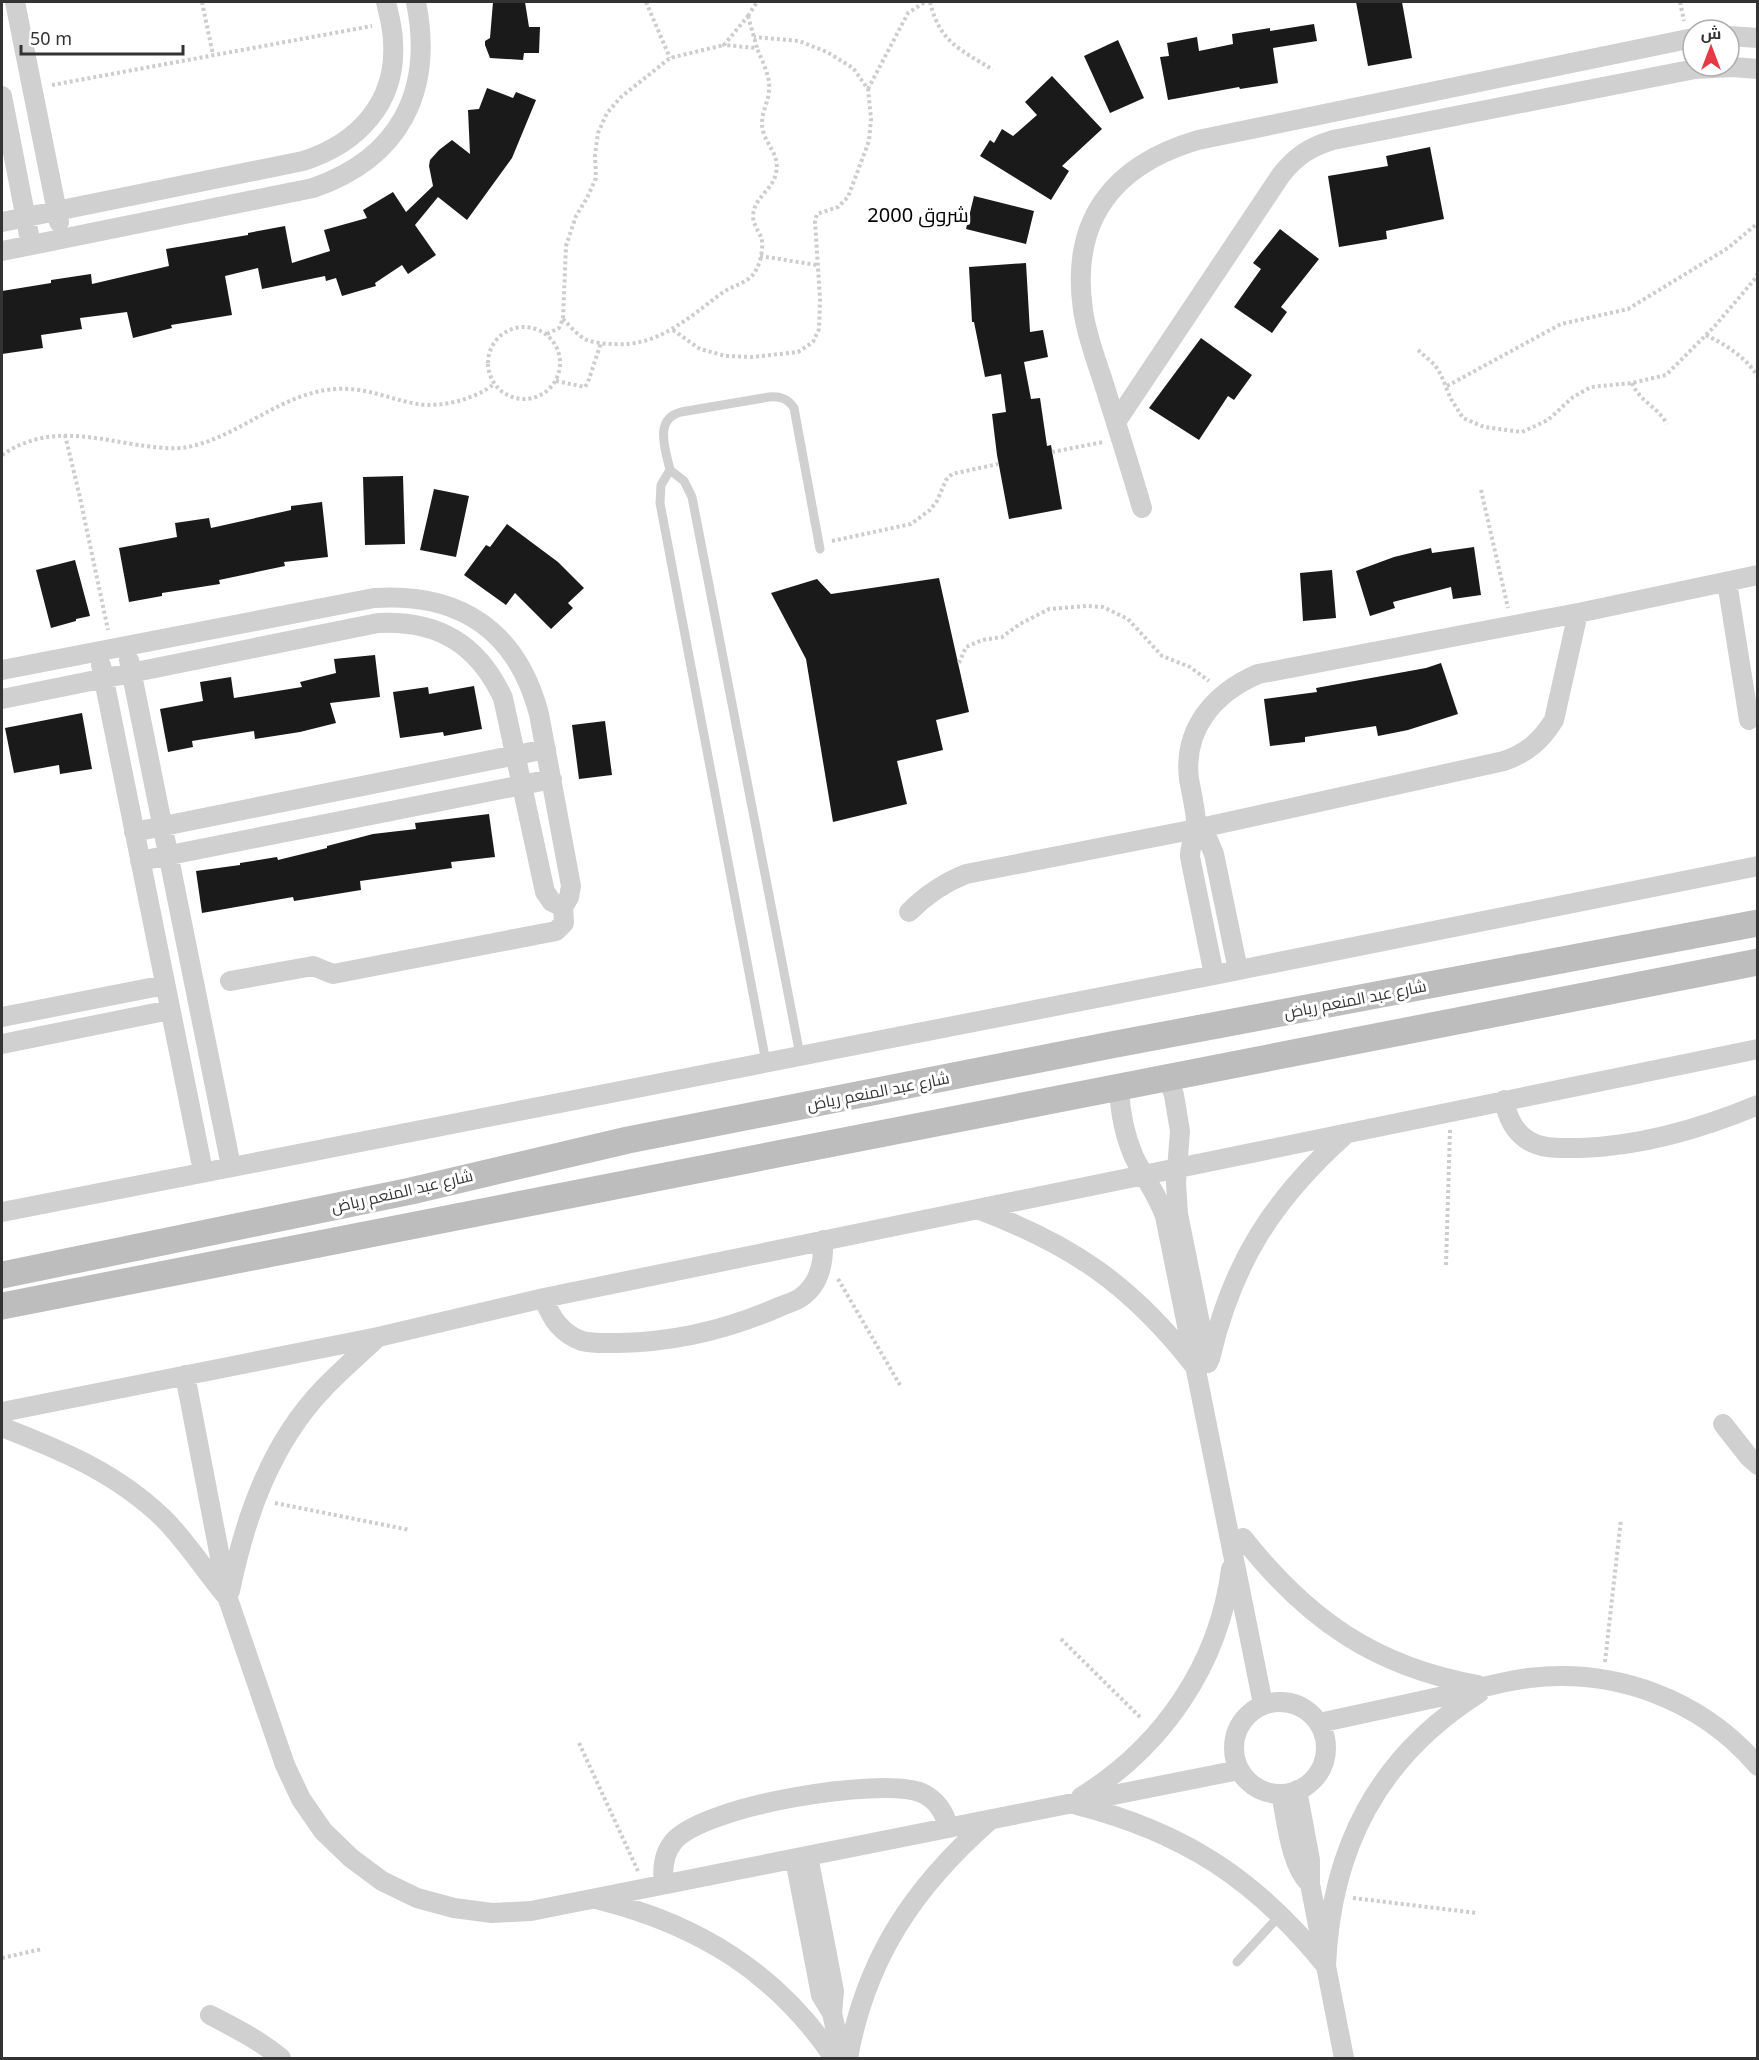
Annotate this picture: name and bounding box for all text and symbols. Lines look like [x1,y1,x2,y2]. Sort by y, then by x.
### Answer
scale bar [21,18,183,56]
north arrow [1681,18,1741,78]
text: ش [1701,22,1721,44]
text: 50 m [30,26,72,50]
district label: شروق 2000 [867,201,969,228]
street label: شارع عبد المنعم رياض [1282,974,1428,1025]
street label: شارع عبد المنعم رياض [805,1066,951,1117]
street label: شارع عبد المنعم رياض [329,1164,475,1219]

